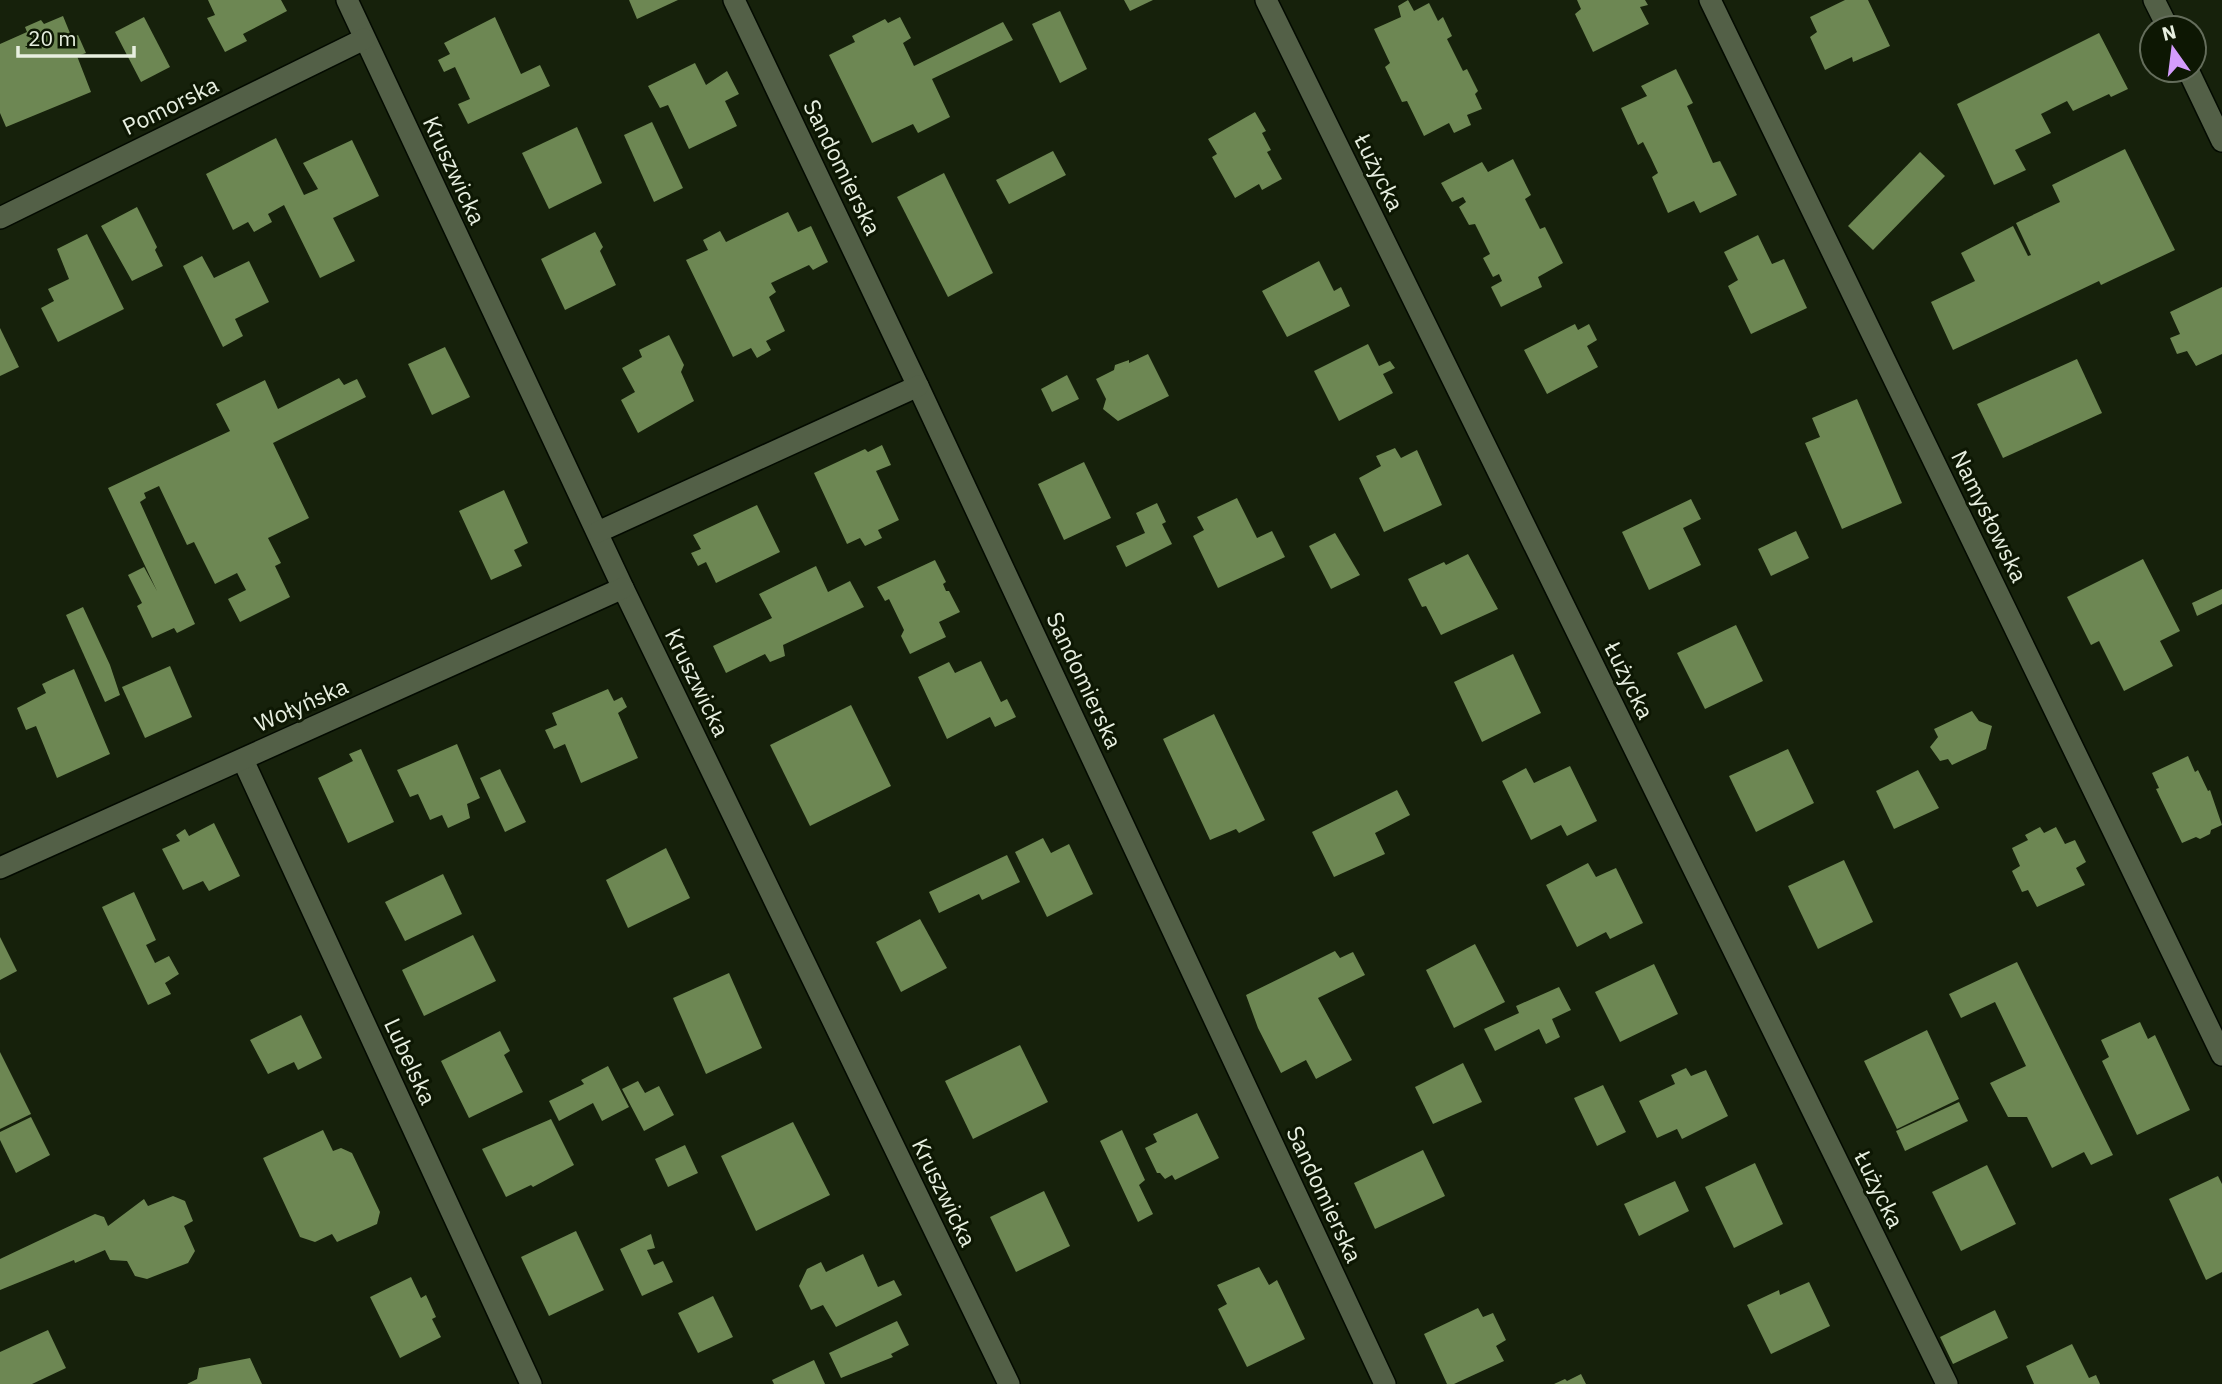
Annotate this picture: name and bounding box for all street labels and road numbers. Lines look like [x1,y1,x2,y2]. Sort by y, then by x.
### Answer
street label: Pomorska [117,69,223,141]
street label: Sandomierska [797,94,889,240]
street label: Kruszwicka [417,111,493,229]
street label: Łużycka [1348,127,1412,216]
street label: Namysłowska [1945,445,2035,587]
street label: Sandomierska [1040,607,1130,753]
street label: Kruszwicka [659,623,737,741]
street label: Łużycka [1598,635,1662,724]
street label: Wołyńska [250,670,352,738]
street label: Lubelska [378,1013,444,1109]
street label: Sandomierska [1280,1121,1370,1267]
street label: Kruszwicka [906,1133,984,1251]
street label: Łużycka [1848,1144,1912,1233]

